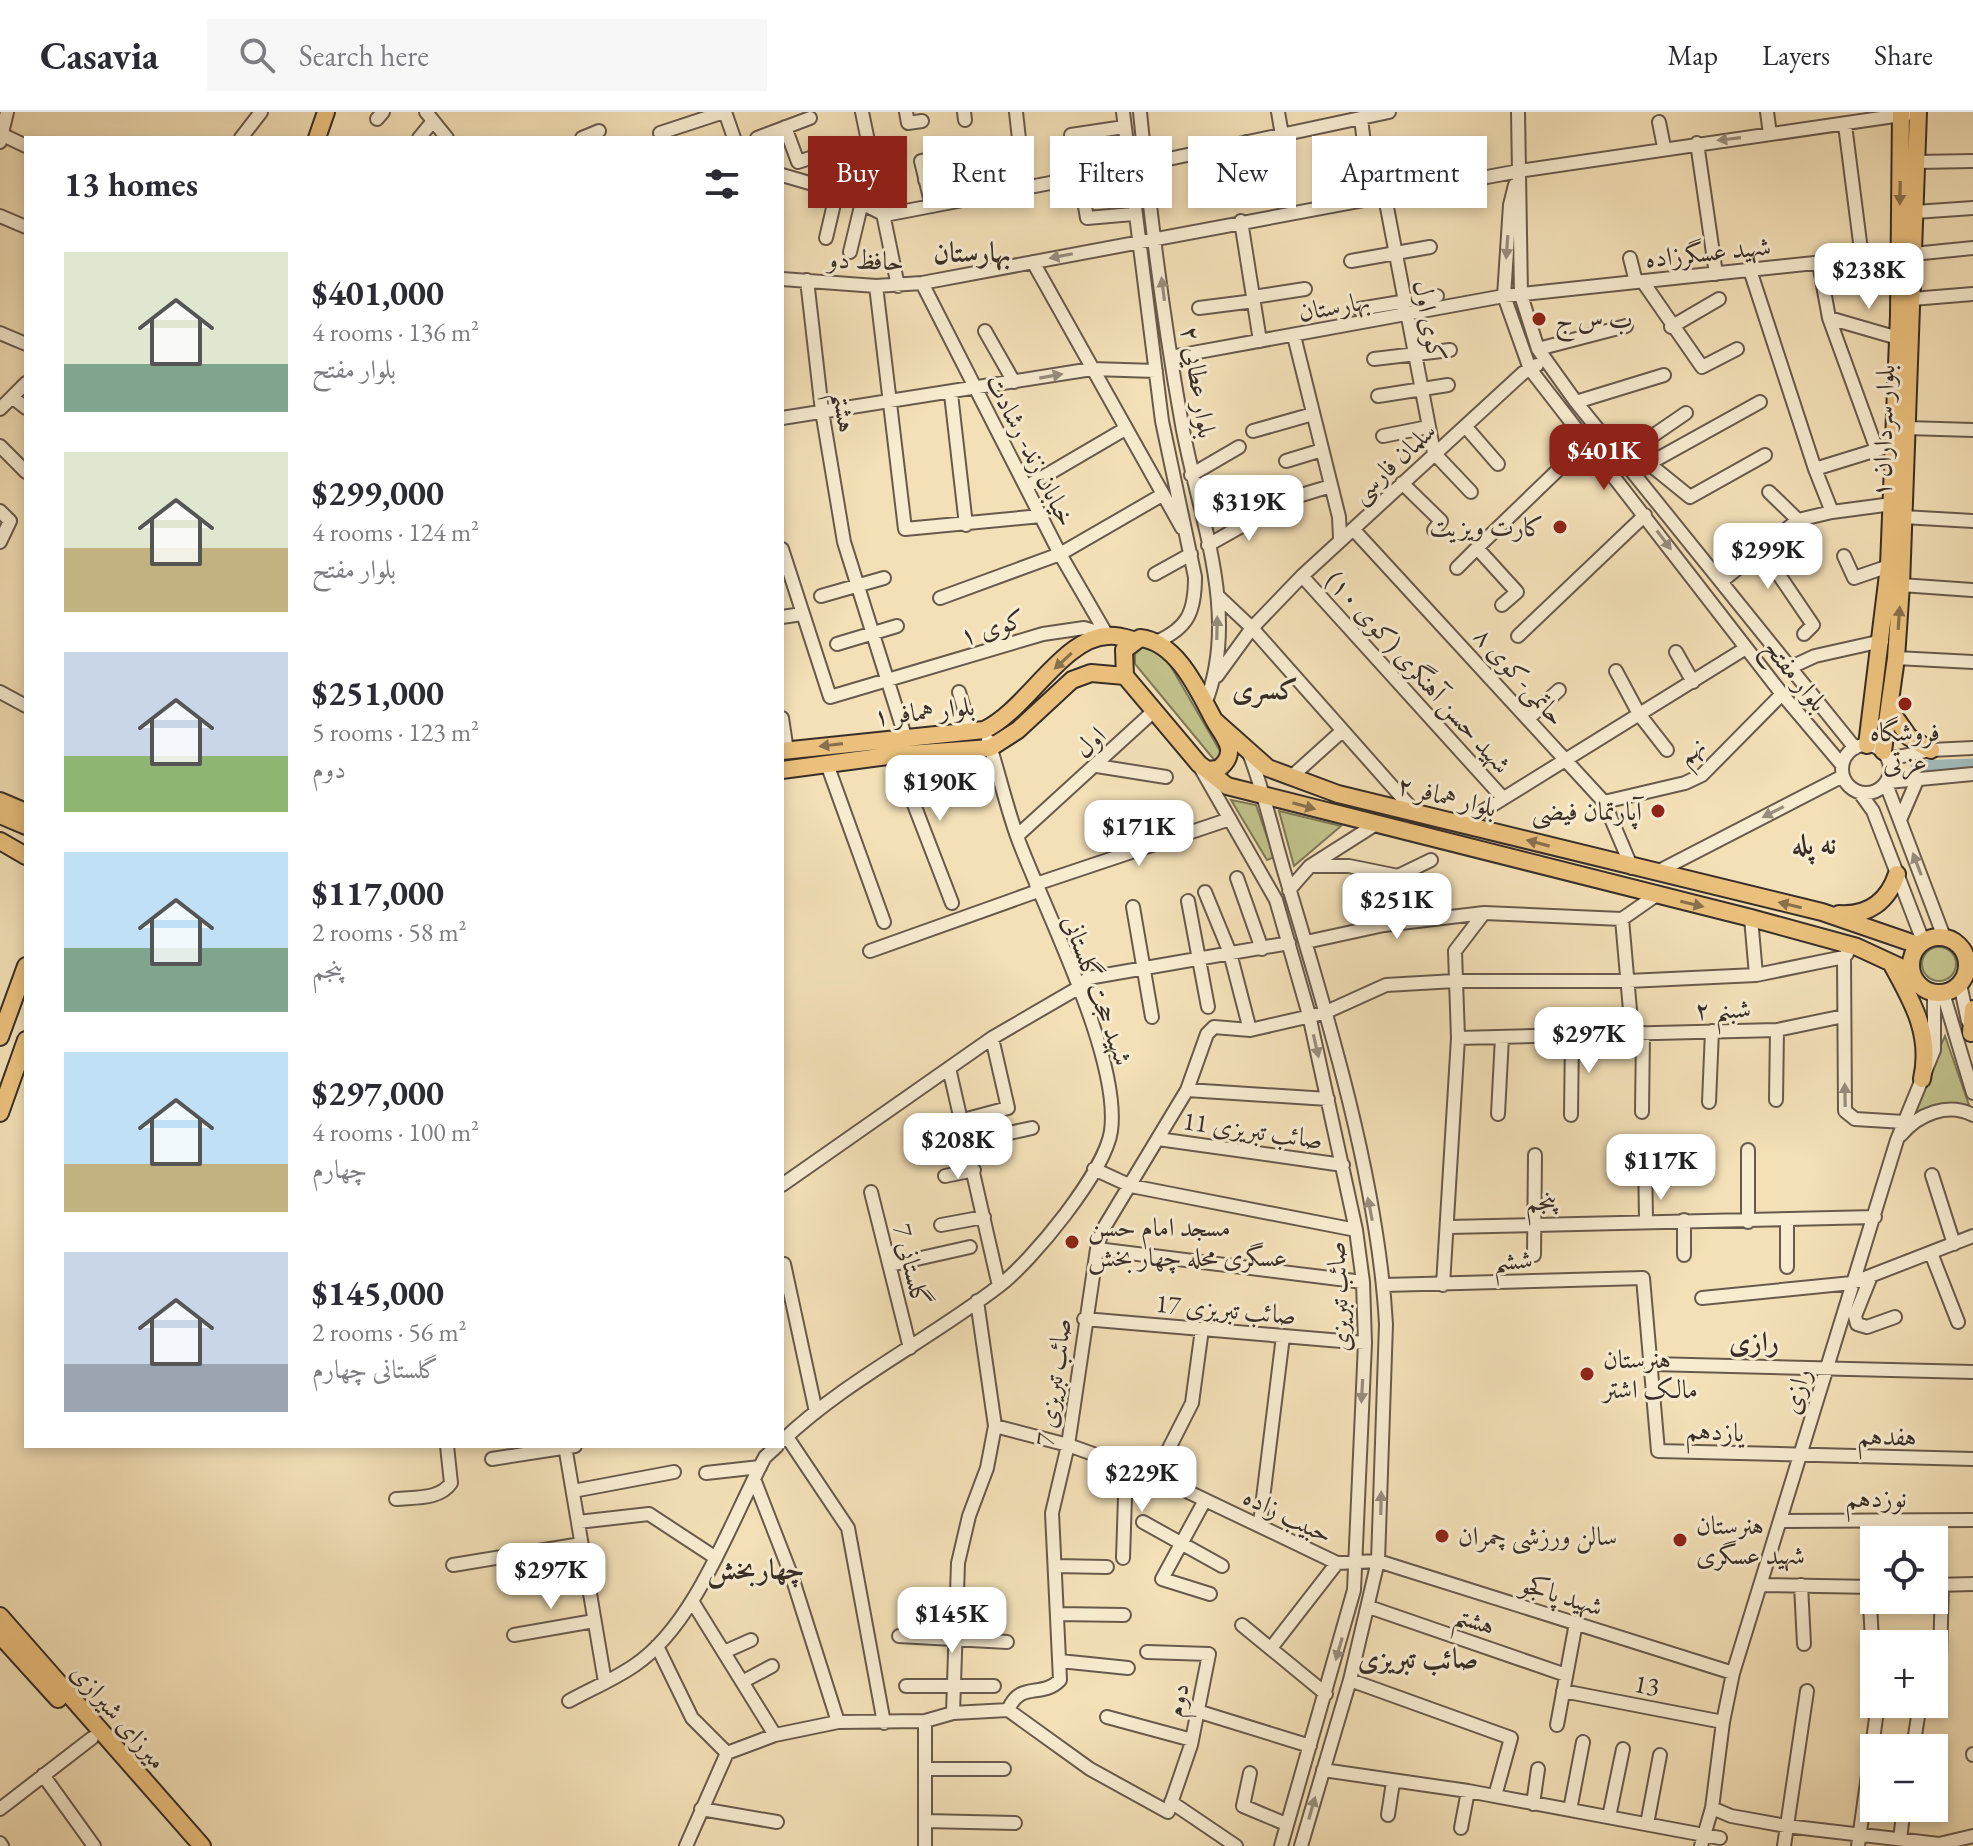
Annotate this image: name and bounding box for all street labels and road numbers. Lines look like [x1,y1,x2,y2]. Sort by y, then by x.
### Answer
street label: شهید عسگرزاده [1643,228,1773,276]
street label: حافظ دو [824,242,905,278]
street label: کوی اول [1405,277,1455,365]
street label: بهارستان [1296,283,1372,329]
street label: بلوار عطایی ۲ [1173,323,1225,441]
street label: بلوار سرداران ۱ [1864,364,1902,498]
street label: خیابان زند- رشادت [978,368,1084,532]
street label: هشتم [816,389,865,436]
street label: سلمان فارسی [1343,414,1444,512]
street label: شهید حسن آهنگری (کوی ۱۰) [1318,563,1519,781]
street label: کوی ۱ [955,601,1029,653]
street label: حاتمی-کوی ۸ [1466,619,1573,733]
street label: بلوار مفتح [1751,632,1836,723]
street label: بلوار همافر ۱ [872,689,976,733]
street label: اول [1067,719,1113,765]
street label: نهم [1670,728,1717,778]
street label: بلوار همافر ۲ [1394,767,1500,825]
street label: شهید حجت گلستانی [1055,910,1141,1070]
street label: شبنم ۲ [1695,992,1751,1035]
street label: صائب تبریزی 11 [1181,1103,1325,1157]
street label: پنجم [1525,1183,1559,1227]
street label: گلستانی 7 [885,1220,939,1310]
street label: صائب تبریزی [1318,1241,1358,1353]
street label: ششم [1493,1242,1534,1287]
street label: صائب تبریزی 17 [1154,1286,1298,1332]
street label: صائب تبریزی 7 [1027,1316,1079,1448]
street label: رازی [1773,1364,1819,1418]
street label: یازدهم [1685,1412,1747,1458]
street label: هفدهم [1857,1418,1917,1462]
street label: حبیب زاده [1238,1479,1338,1551]
street label: نوزدهم [1845,1481,1907,1523]
street label: شهید پاکجو [1513,1566,1607,1625]
street label: هشتم [1447,1597,1500,1651]
street label: میرزای شیرازی [63,1656,175,1776]
street label: 13 [1632,1666,1662,1704]
street label: دوم [1157,1680,1203,1721]

